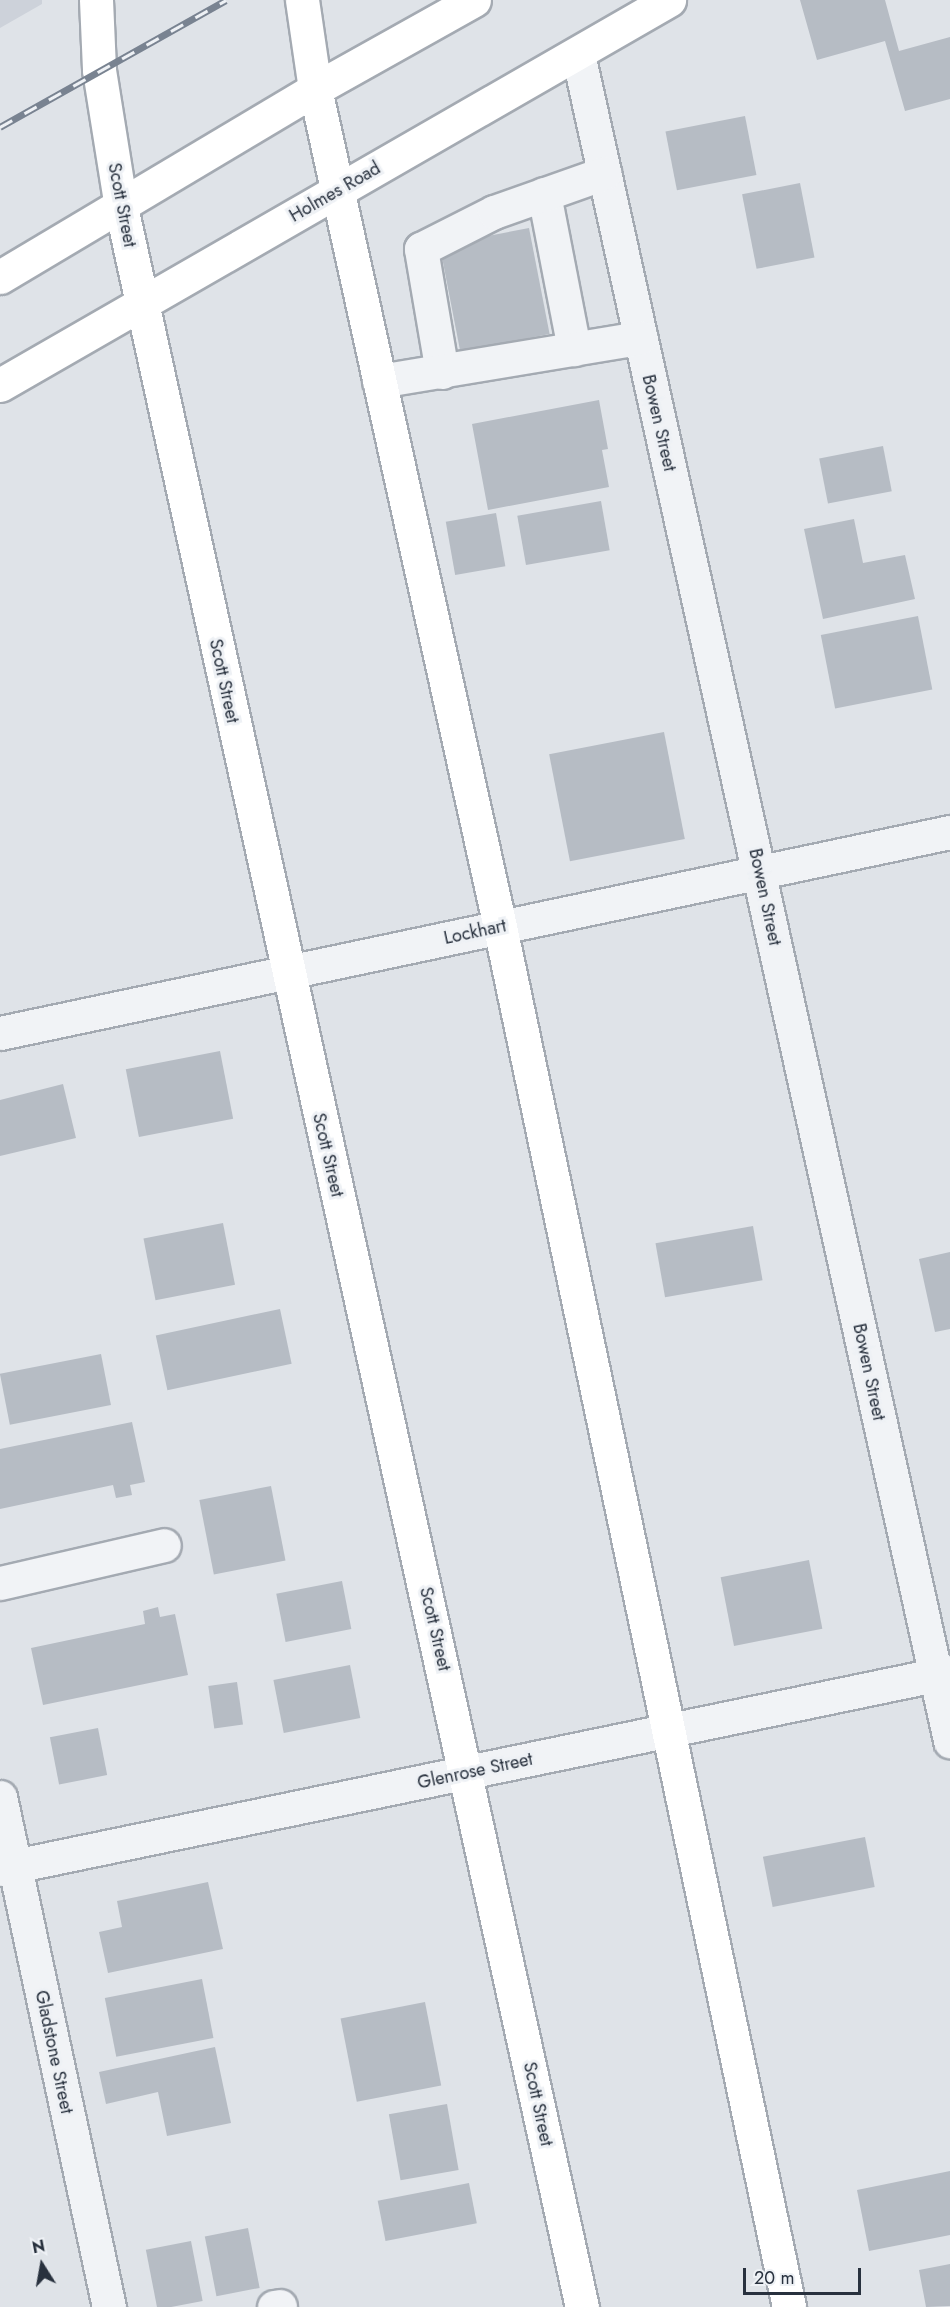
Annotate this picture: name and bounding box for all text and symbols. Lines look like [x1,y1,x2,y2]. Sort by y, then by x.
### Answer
street label: Holmes Road [286,157,384,227]
street label: Scott Street [103,161,141,249]
street label: Bowen Street [637,373,681,473]
street label: Scott Street [205,637,243,725]
street label: Bowen Street [744,847,786,947]
street label: Lockhart [442,915,508,949]
street label: Scott Street [308,1111,348,1199]
street label: Bowen Street [848,1322,890,1422]
street label: Scott Street [415,1585,455,1673]
street label: Glenrose Street [415,1748,535,1794]
street label: Gladstone Street [30,1988,78,2116]
street label: Scott Street [519,2060,557,2148]
text: N [30,2234,47,2259]
north arrow [12,2235,72,2295]
scale bar [746,2256,864,2294]
text: 20 m [754,2265,794,2291]

